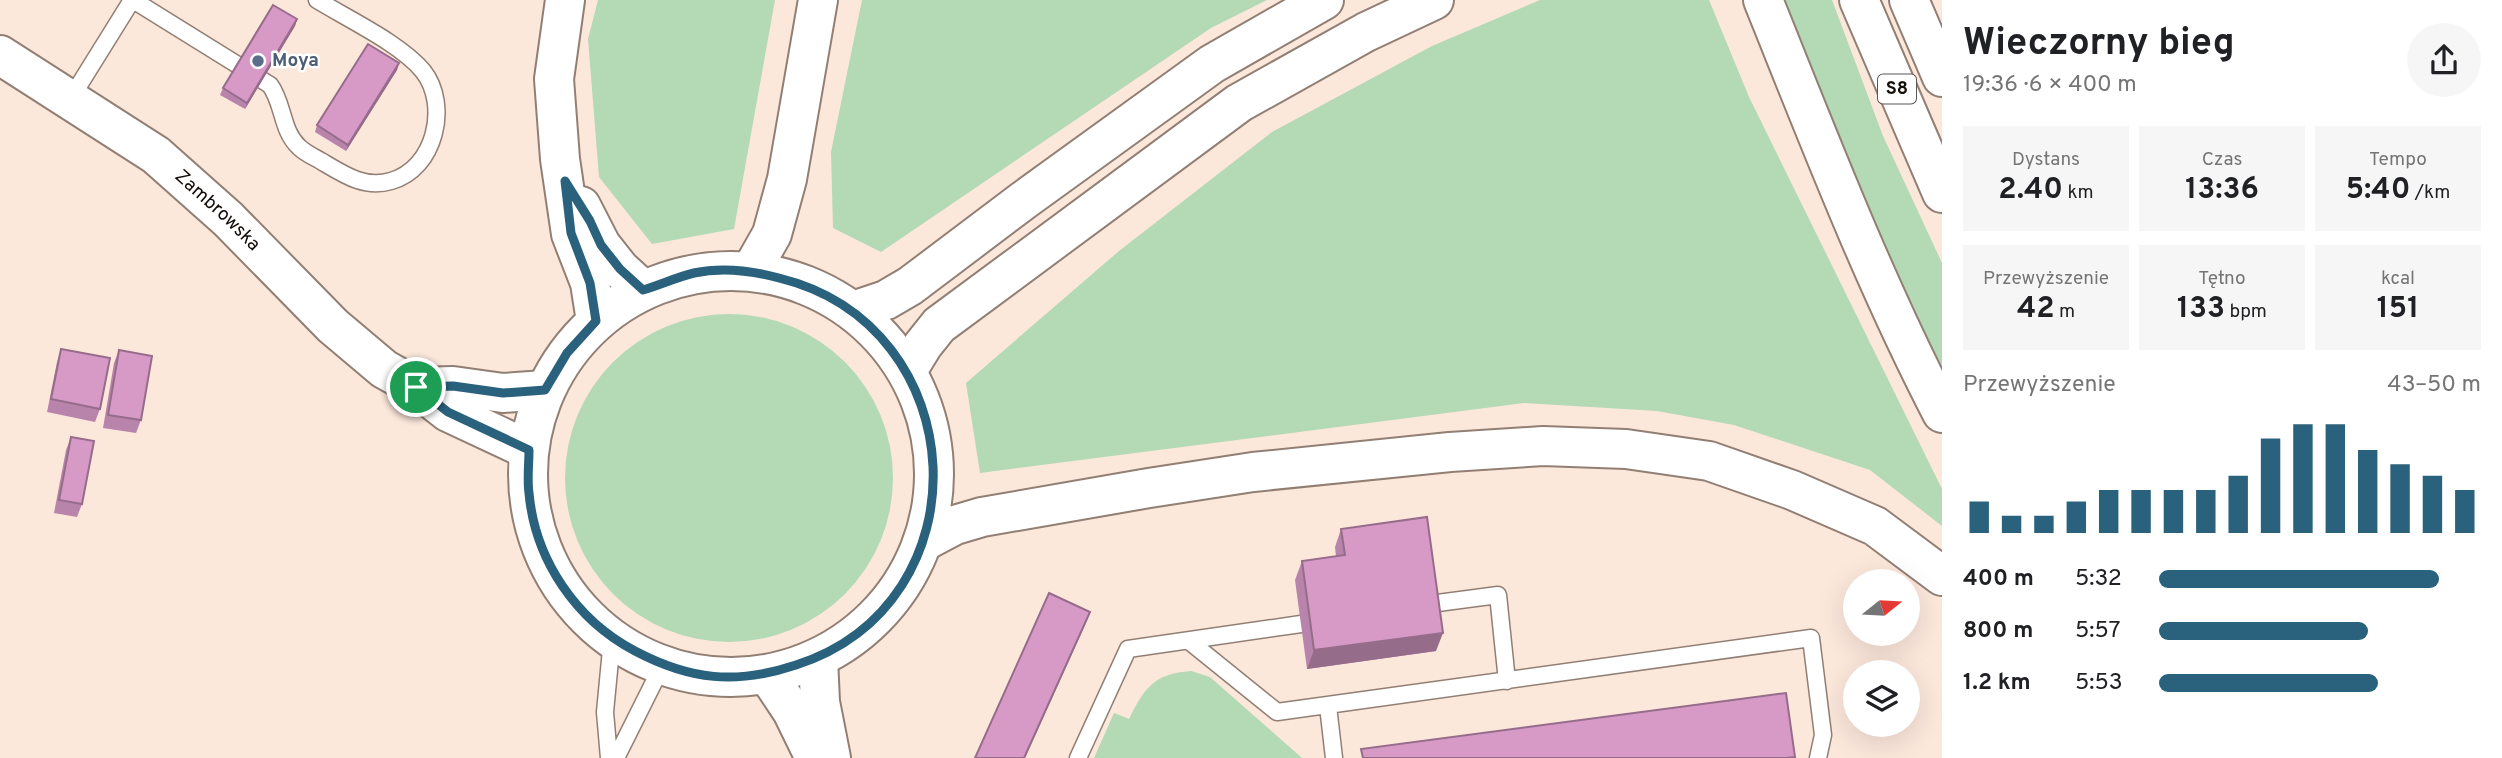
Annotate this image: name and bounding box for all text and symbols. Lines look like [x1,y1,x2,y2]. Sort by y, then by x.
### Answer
text: Wieczorny bieg [1963,20,2235,69]
button: share [2407,23,2481,97]
place label: Moya [272,49,319,73]
marker: Moya [250,53,266,69]
text: 19:36 · 6 × 400 m [1963,71,2137,100]
road number: S8 [1878,74,1916,104]
text: Dystans [2012,148,2080,172]
text: Czas [2202,148,2242,172]
text: Tempo [2369,148,2427,172]
street label: Zambrowska [169,165,265,256]
text: 2.40 [1998,172,2063,209]
text: 13:36 [2185,172,2259,209]
text: 5:40 [2346,172,2410,209]
text: km [2063,181,2094,205]
text: /km [2410,181,2450,205]
text: Przewyższenie [1983,267,2109,291]
text: Tętno [2198,267,2246,291]
text: kcal [2381,267,2415,291]
text: 42 [2017,291,2055,328]
text: 133 [2177,291,2225,328]
text: 151 [2377,291,2419,328]
text: m [2055,300,2075,324]
text: bpm [2225,300,2267,324]
pin [386,357,446,417]
icon: arrive [397,368,435,406]
text: Przewyższenie [1963,371,2116,400]
text: 43–50 m [2387,371,2481,400]
text: 400 m [1963,565,2034,594]
text: 5:32 [2075,565,2122,594]
north arrow [1843,569,1920,646]
map controls [1843,569,1920,737]
text: 800 m [1963,617,2033,646]
text: 5:57 [2075,617,2121,646]
button: layers [1843,660,1920,737]
text: 1.2 km [1963,669,2031,698]
text: 5:53 [2075,669,2123,698]

